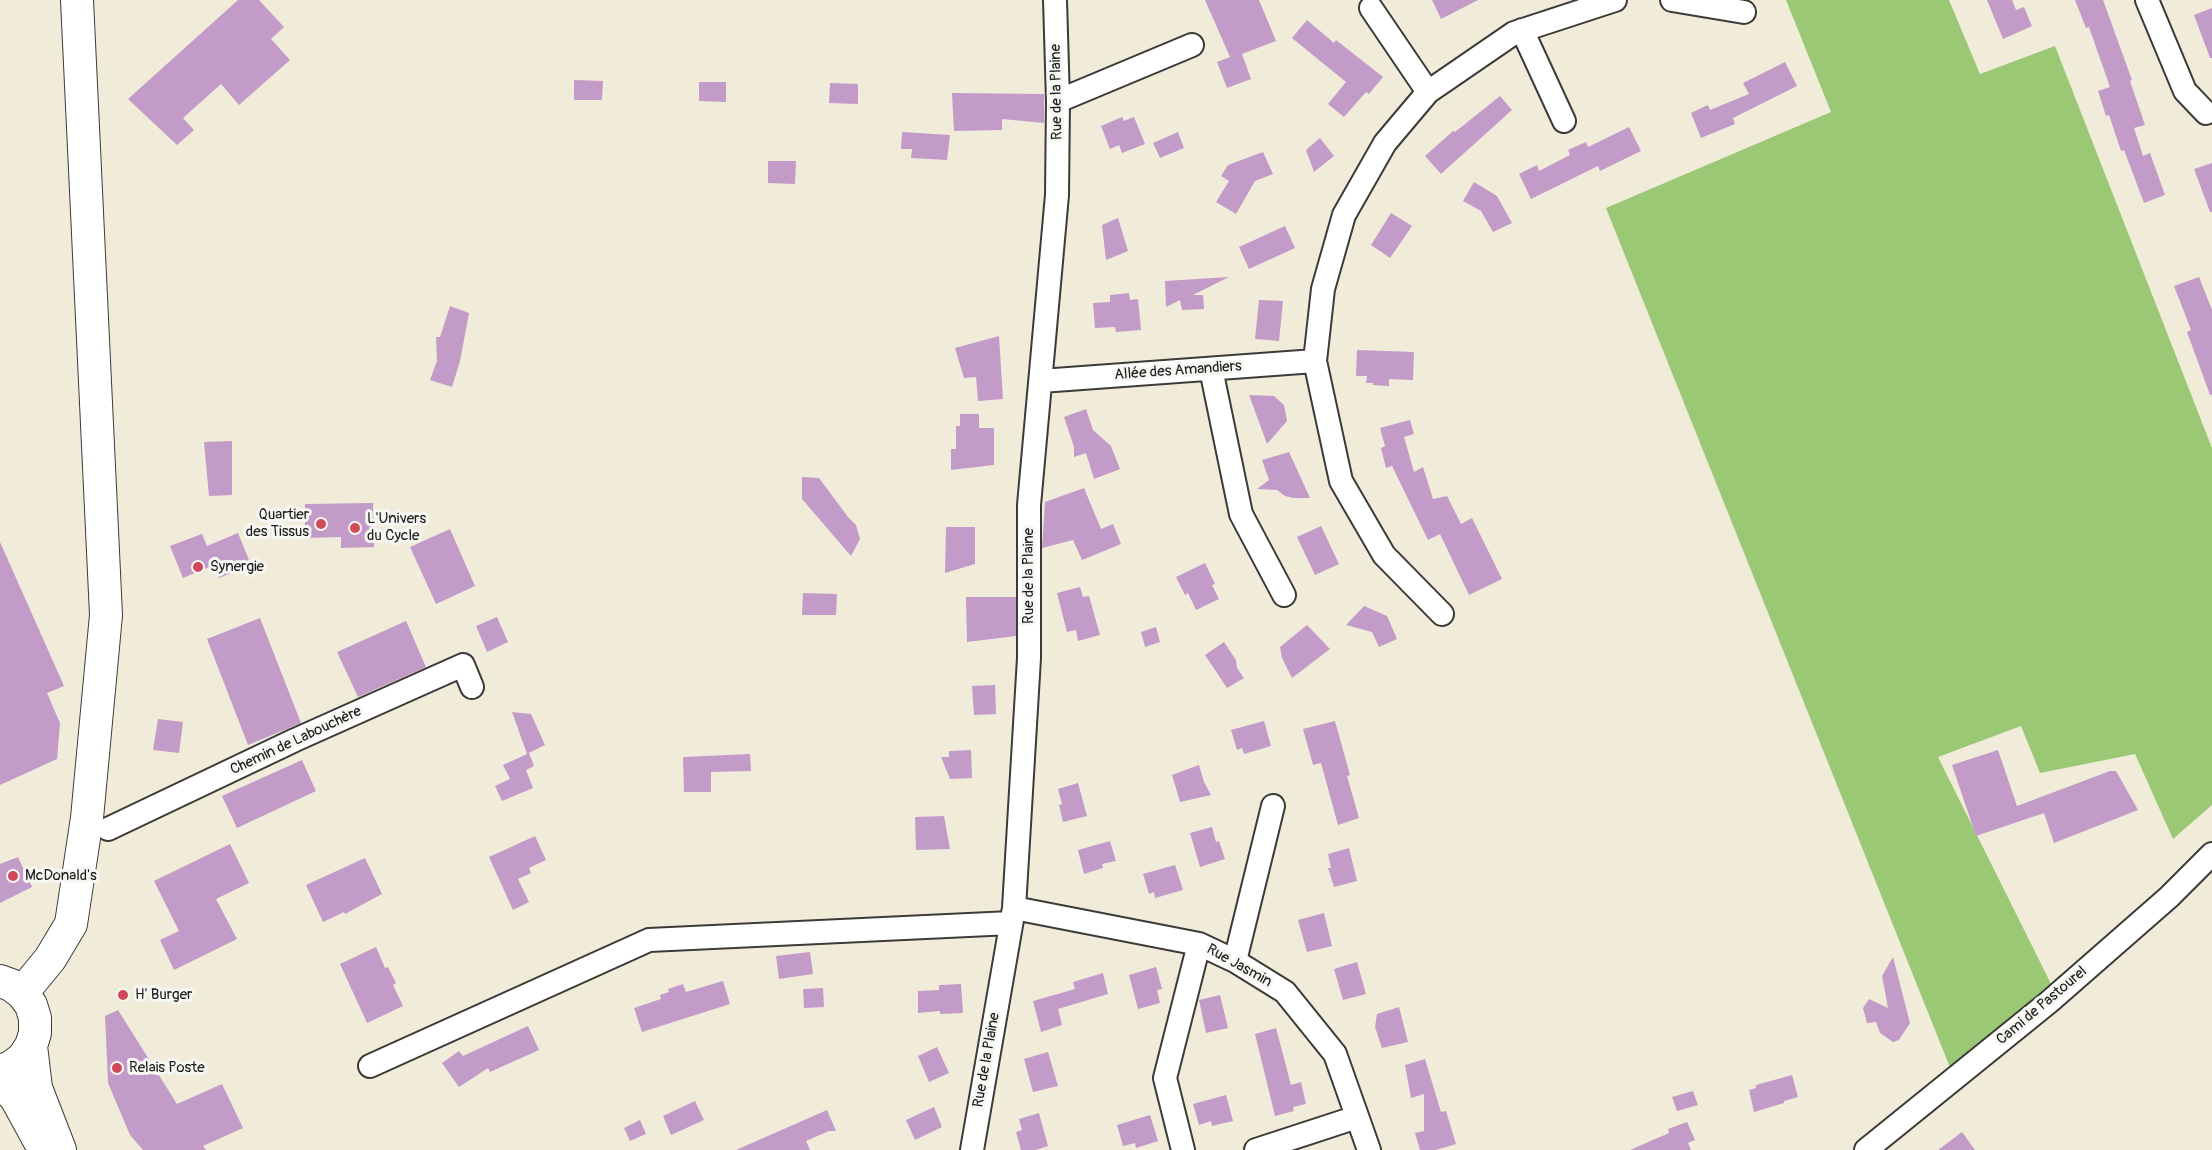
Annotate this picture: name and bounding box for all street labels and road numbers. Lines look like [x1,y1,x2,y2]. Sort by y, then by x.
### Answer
street label: Rue de la Plaine [1047,44,1067,140]
street label: Allée des Amandiers [1114,358,1242,384]
street label: Rue de la Plaine [1020,528,1038,624]
street label: Chemin de Labouchère [227,703,365,779]
street label: Rue Jasmin [1203,941,1275,991]
street label: Cami de Pastourel [1993,963,2091,1049]
street label: Rue de la Plaine [970,1011,1004,1109]

